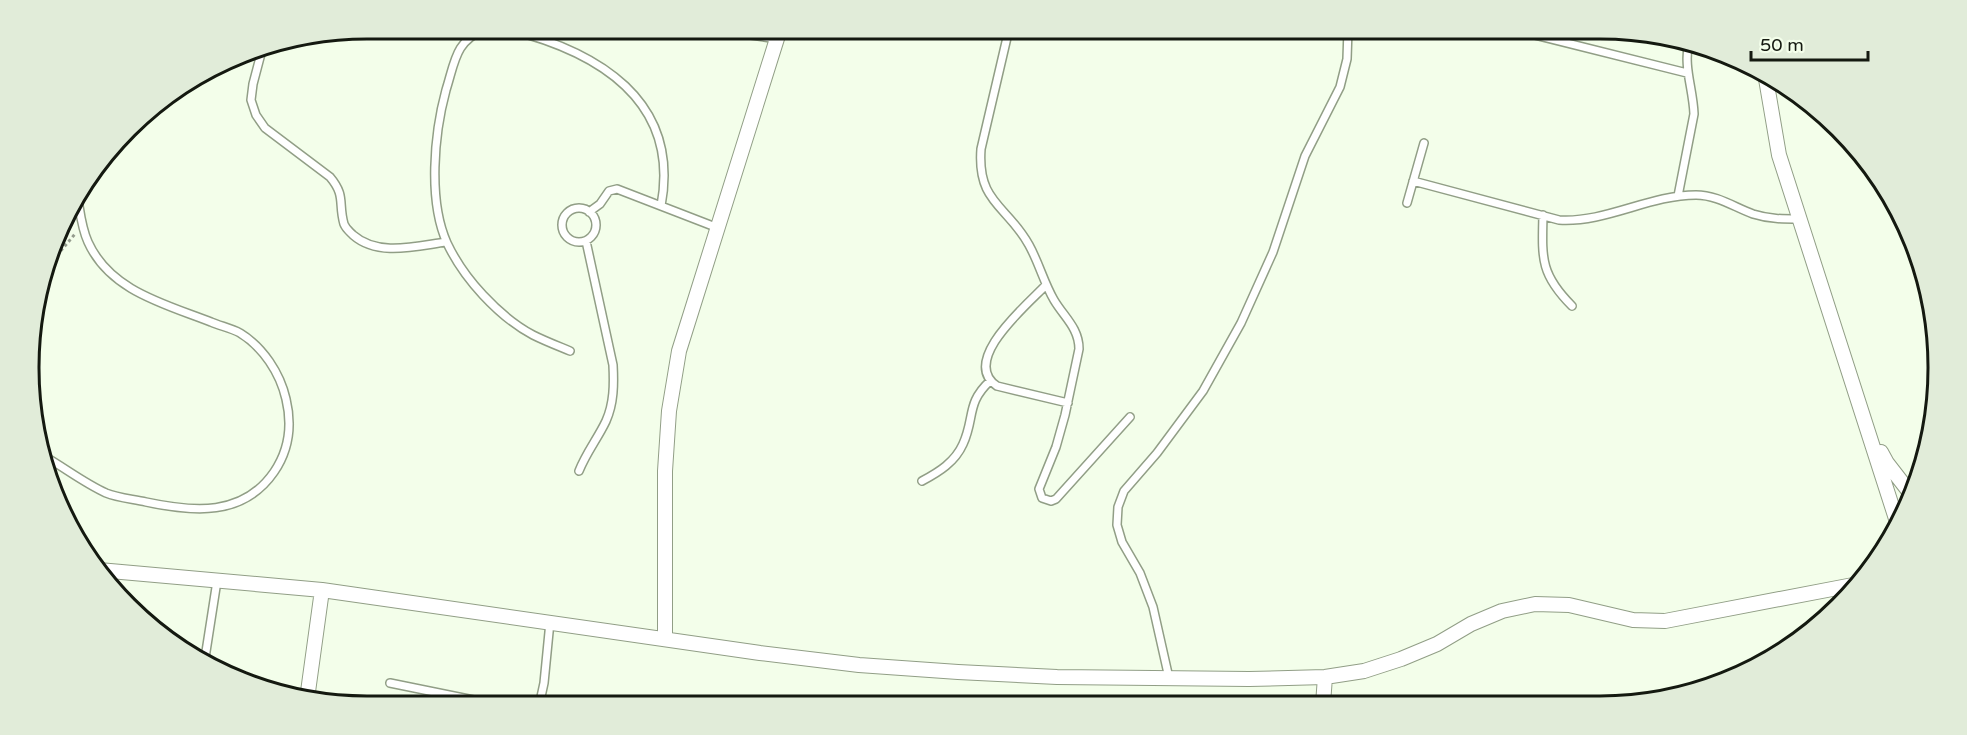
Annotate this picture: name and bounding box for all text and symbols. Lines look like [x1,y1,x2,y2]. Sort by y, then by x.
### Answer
scale bar [1751,24,1868,62]
text: 50 m [1760,34,1804,56]

